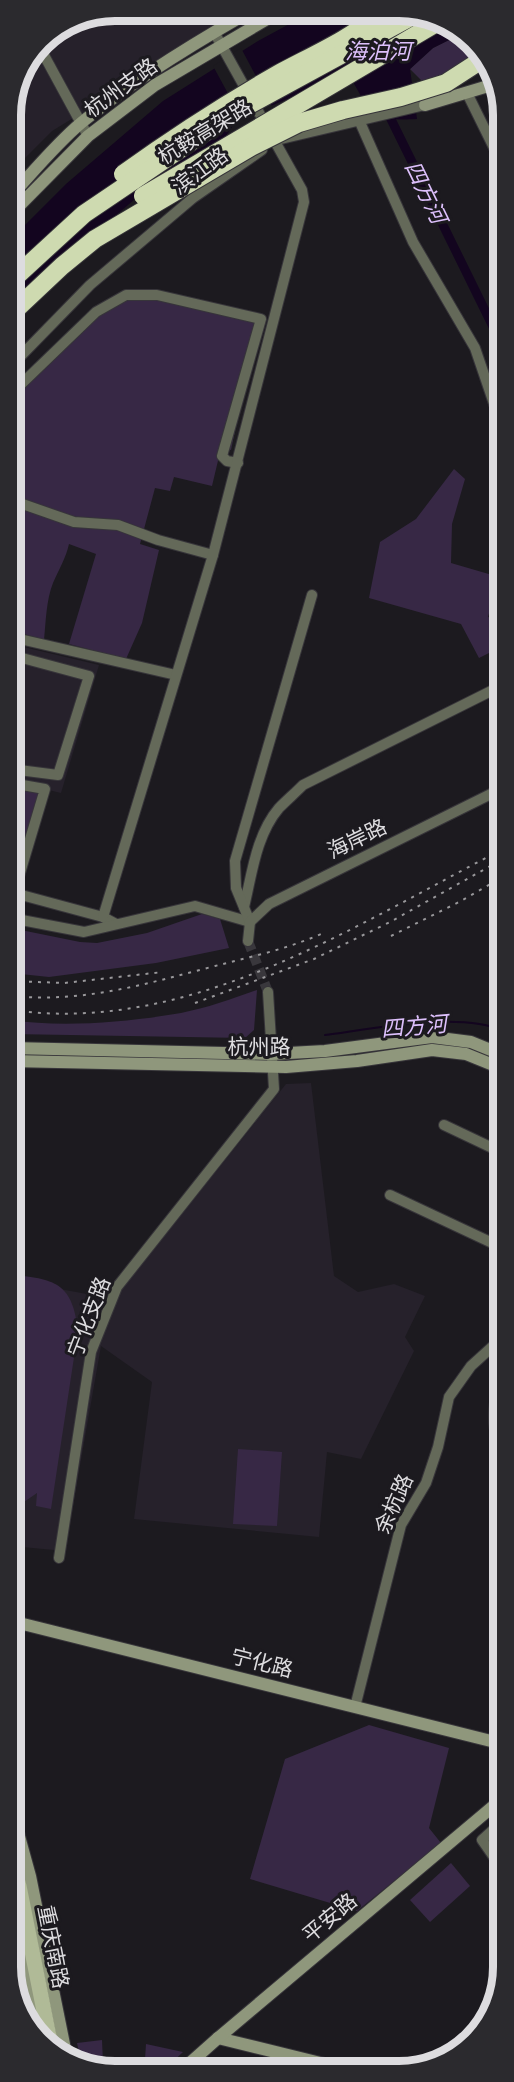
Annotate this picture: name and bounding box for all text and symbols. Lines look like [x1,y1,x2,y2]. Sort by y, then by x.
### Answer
water label: 海泊河 [345,38,415,65]
street label: 杭州支路 [79,53,162,122]
street label: 杭鞍高架路 [153,94,256,169]
street label: 滨江路 [167,142,233,199]
water label: 四方河 [399,157,454,231]
street label: 海岸路 [323,814,391,864]
water label: 四方河 [380,1010,452,1043]
street label: 杭州路 [228,1034,291,1059]
street label: 宁化支路 [62,1273,115,1361]
street label: 余杭路 [369,1470,418,1538]
street label: 宁化路 [229,1643,296,1682]
street label: 平安路 [298,1888,362,1947]
street label: 重庆南路 [33,1903,74,1991]

